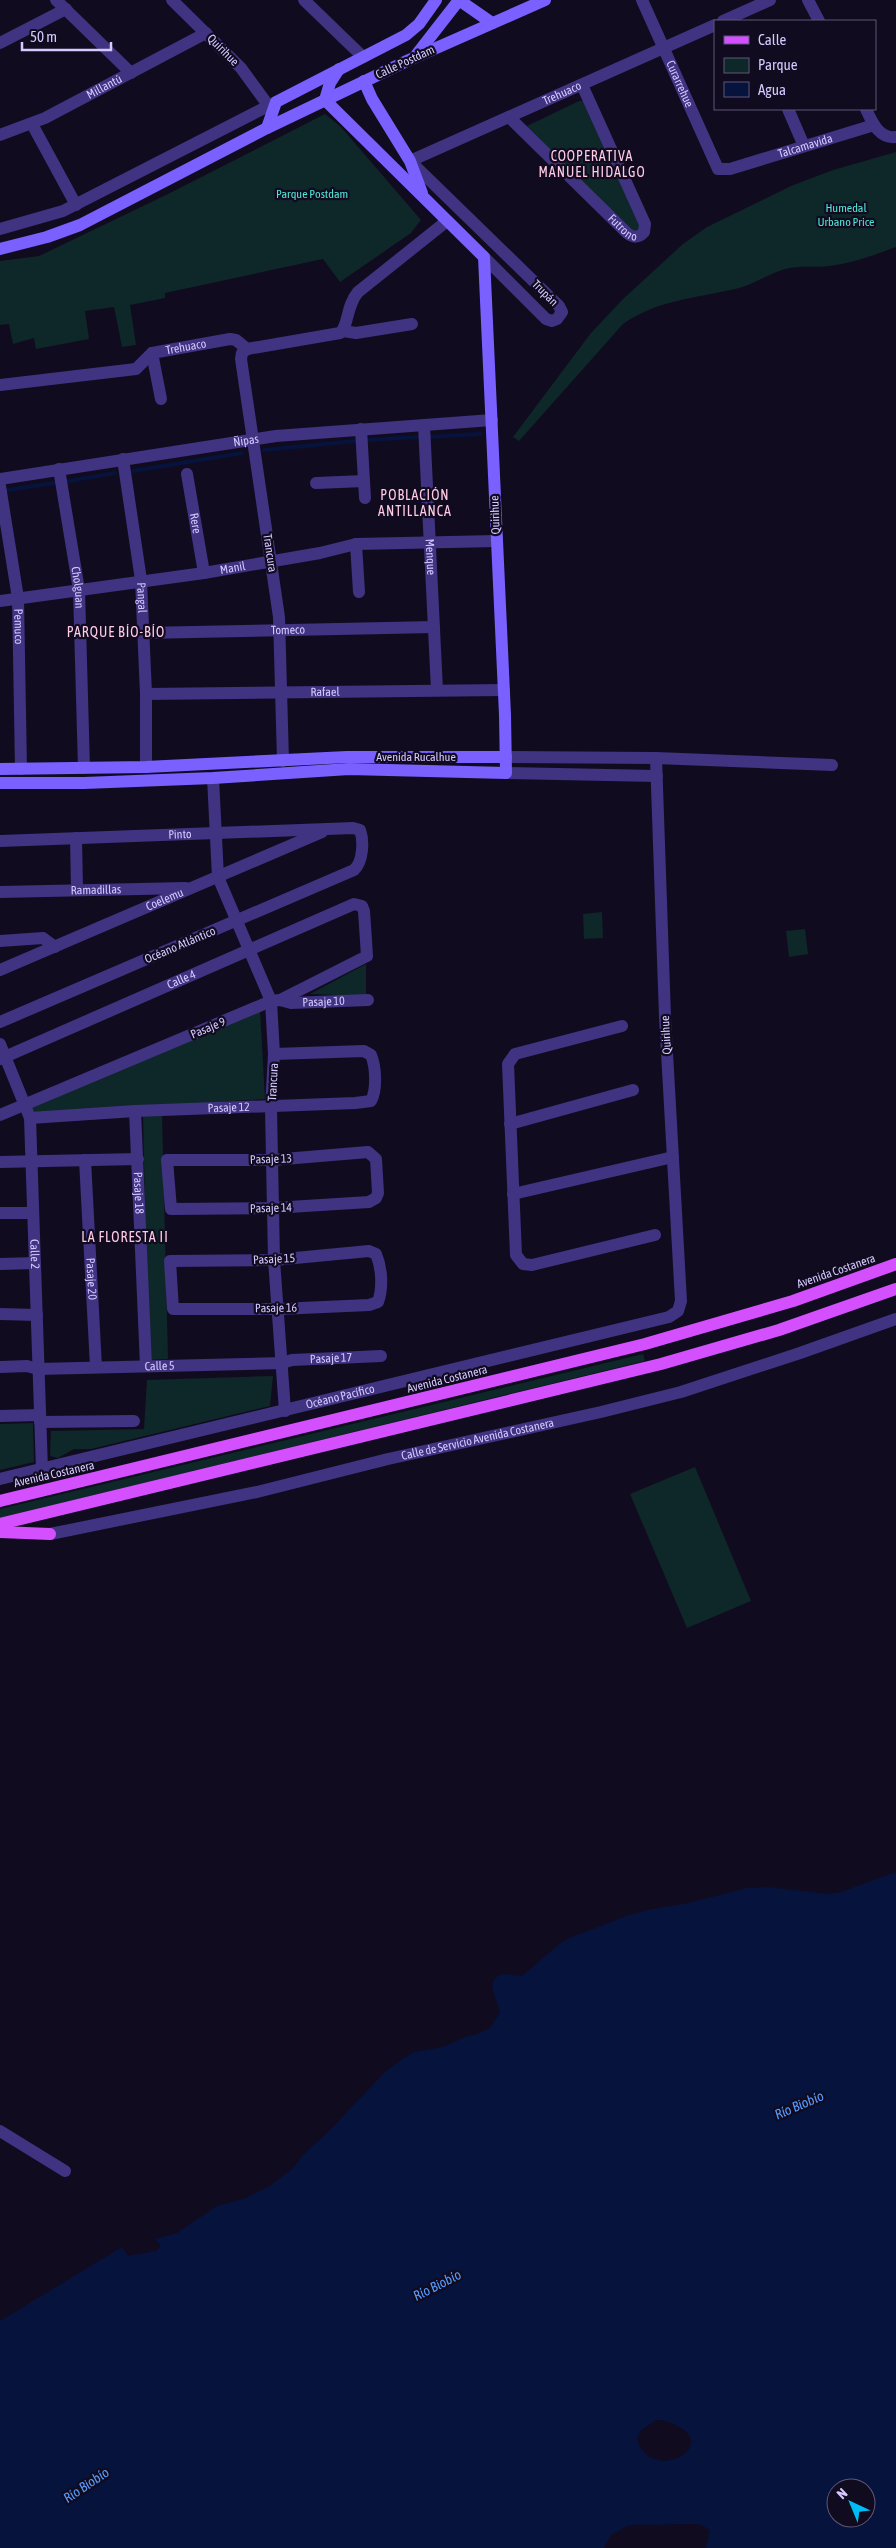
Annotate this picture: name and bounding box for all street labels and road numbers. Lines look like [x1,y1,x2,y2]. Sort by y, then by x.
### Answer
street label: Quirihue [204,31,242,69]
street label: Calle Postdam [373,42,437,82]
street label: Curarrehue [663,58,696,109]
street label: Millantú [84,72,124,102]
street label: Trehuaco [540,78,584,108]
street label: Talcamavida [776,131,834,161]
street label: Futrono [605,211,638,244]
street label: Trupán [529,277,561,309]
street label: Trehuaco [165,336,208,357]
street label: Ñipas [232,432,260,450]
street label: Quirihue [487,495,503,535]
street label: Rere [187,512,204,535]
street label: Trancura [260,533,280,573]
street label: Menque [423,538,438,575]
street label: Manil [219,559,247,577]
street label: Cholguan [68,565,87,609]
street label: Pangal [134,582,149,614]
street label: Pemuco [11,609,26,645]
street label: Tomeco [271,623,306,637]
street label: Rafael [310,685,340,699]
street label: Avenida Rucalhue [376,750,456,764]
street label: Pinto [168,827,192,842]
street label: Ramadillas [71,882,121,897]
street label: Coelemu [144,885,186,914]
street label: Océano Atlántico [142,924,218,966]
street label: Calle 4 [165,967,198,992]
street label: Pasaje 10 [302,994,345,1010]
street label: Pasaje 9 [188,1014,228,1042]
street label: Quirihue [658,1015,674,1055]
street label: Trancura [265,1062,281,1102]
street label: Pasaje 12 [207,1100,250,1115]
street label: Pasaje 13 [250,1151,292,1167]
street label: Pasaje 18 [131,1172,146,1215]
street label: Pasaje 14 [250,1200,293,1216]
street label: Calle 2 [27,1239,42,1269]
street label: Pasaje 15 [253,1251,295,1267]
street label: Avenida Costanera [795,1251,877,1291]
street label: Pasaje 20 [83,1257,99,1301]
street label: Pasaje 16 [255,1301,298,1315]
street label: Pasaje 17 [310,1350,353,1366]
street label: Calle 5 [144,1359,175,1373]
street label: Avenida Costanera [405,1362,489,1396]
street label: Océano Pacífico [304,1381,376,1412]
street label: Calle de Servicio Avenida Costanera [400,1416,555,1463]
street label: Avenida Costanera [12,1458,96,1490]

